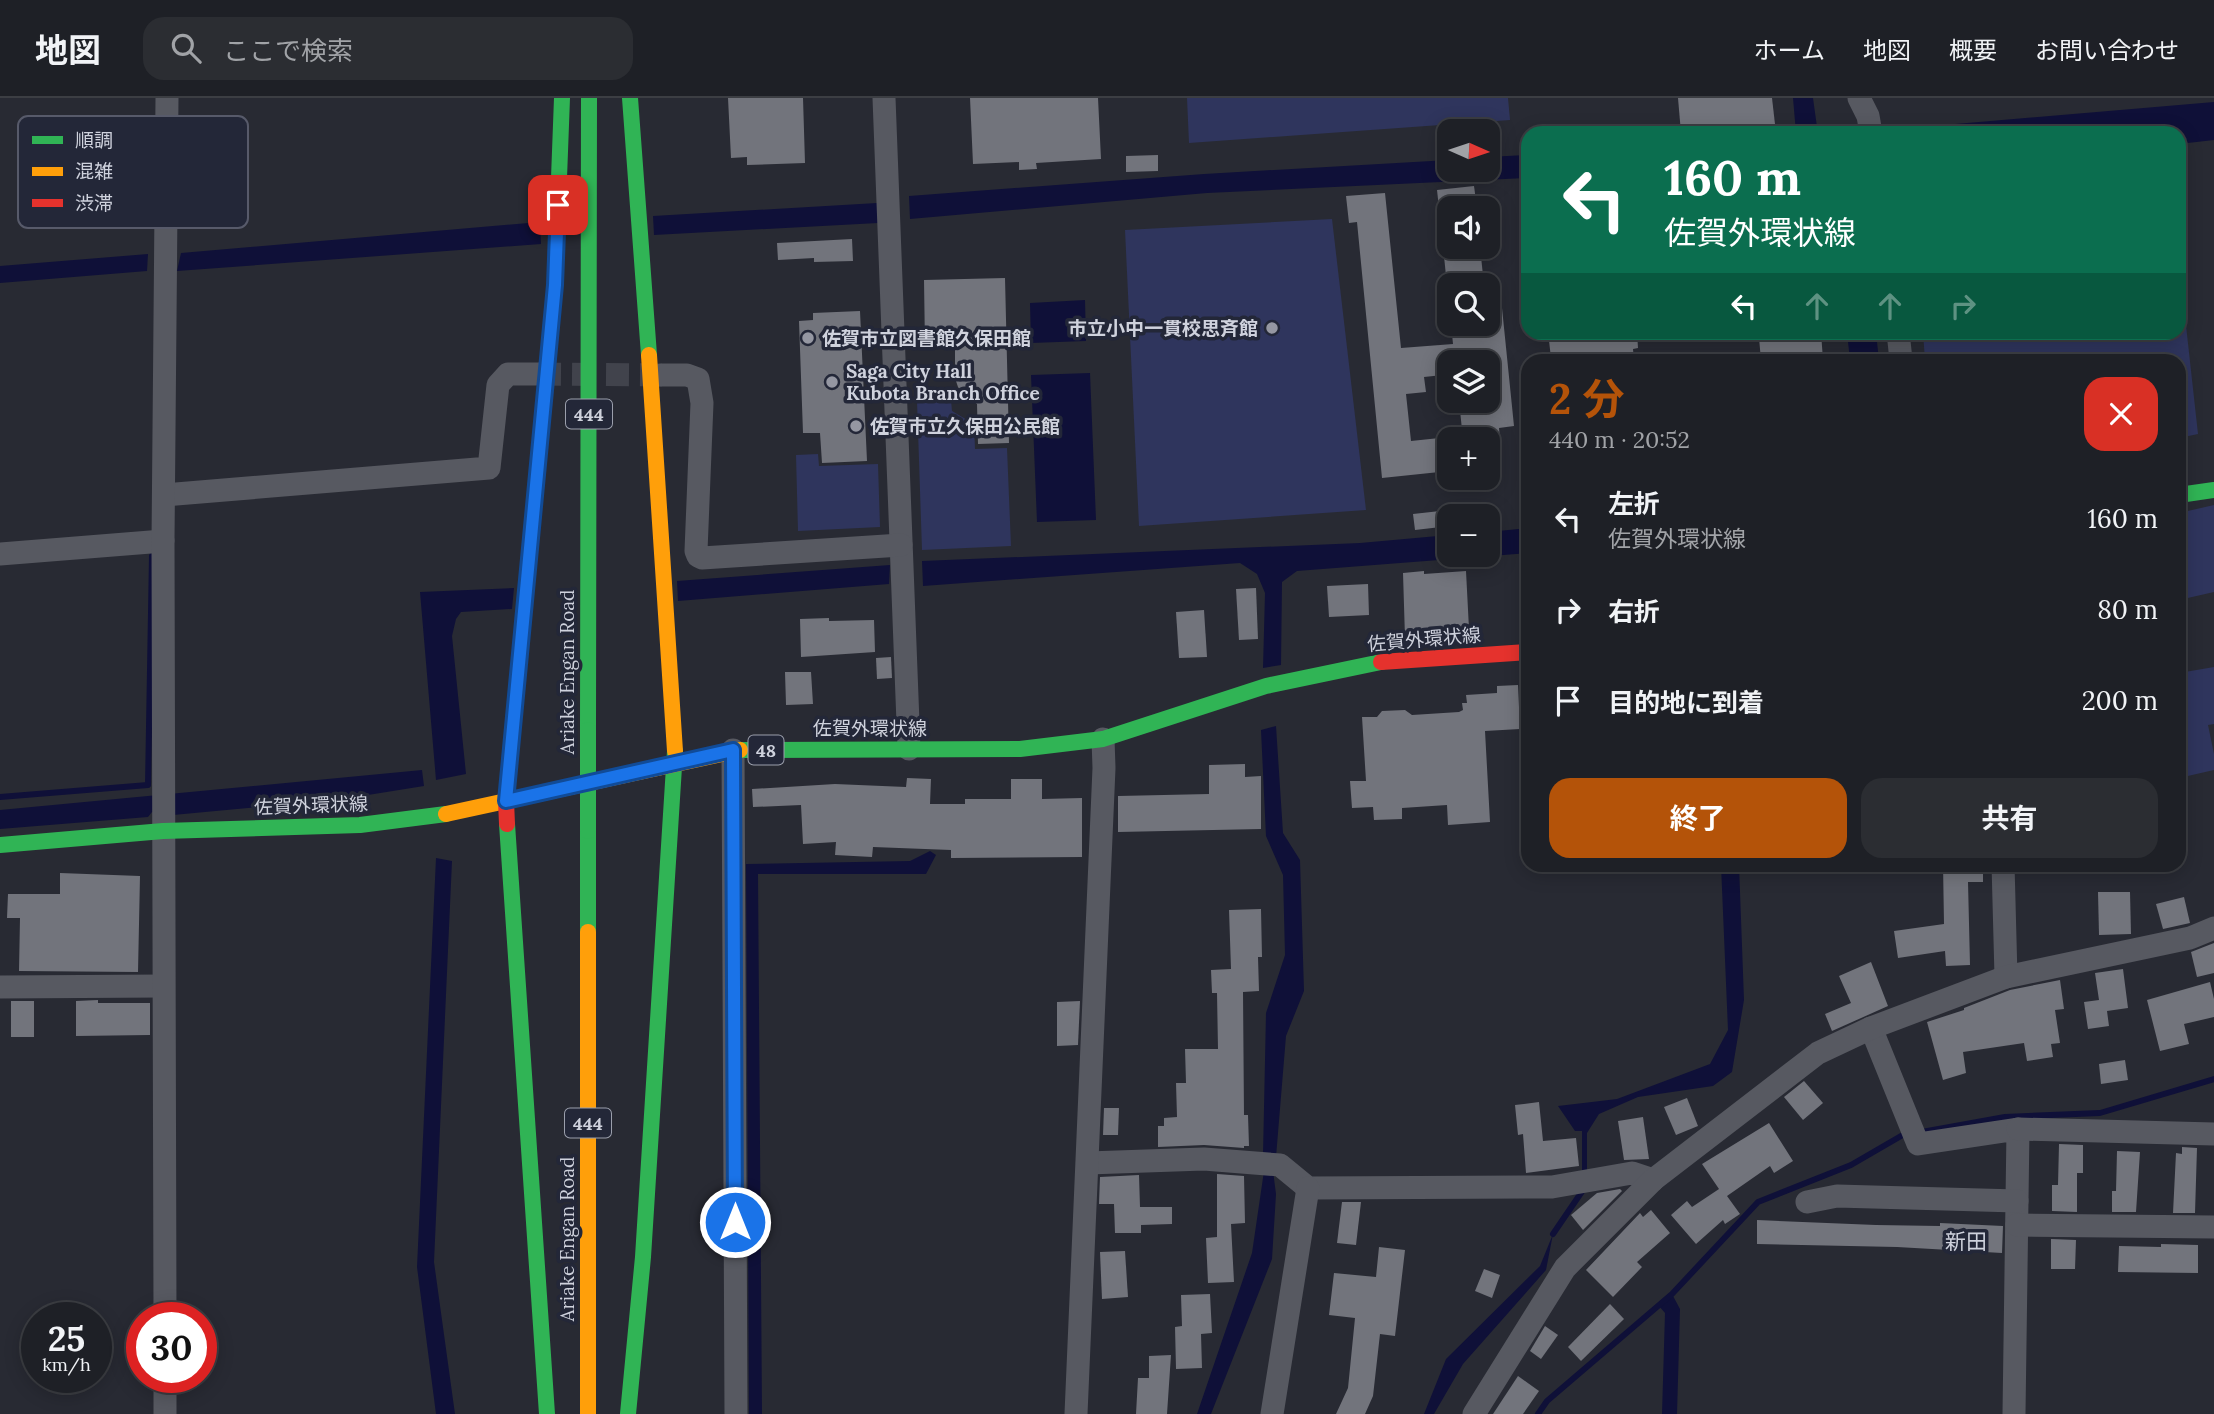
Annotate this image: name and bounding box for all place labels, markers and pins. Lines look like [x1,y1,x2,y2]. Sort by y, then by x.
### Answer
pin [528,175,588,235]
place label: 市立小中一貫校思斉館 [1068,316,1258,340]
marker: 市立小中一貫校思斉館 [1264,320,1280,336]
place label: 佐賀市立図書館久保田館 [822,326,1031,350]
marker: 佐賀市立図書館久保田館 [800,330,816,346]
place label: Saga City Hall Kubota Branch Office [846,359,1040,405]
marker: Saga City Hall Kubota Branch Office [824,374,840,390]
place label: 佐賀市立久保田公民館 [870,414,1060,438]
marker: 佐賀市立久保田公民館 [848,418,864,434]

